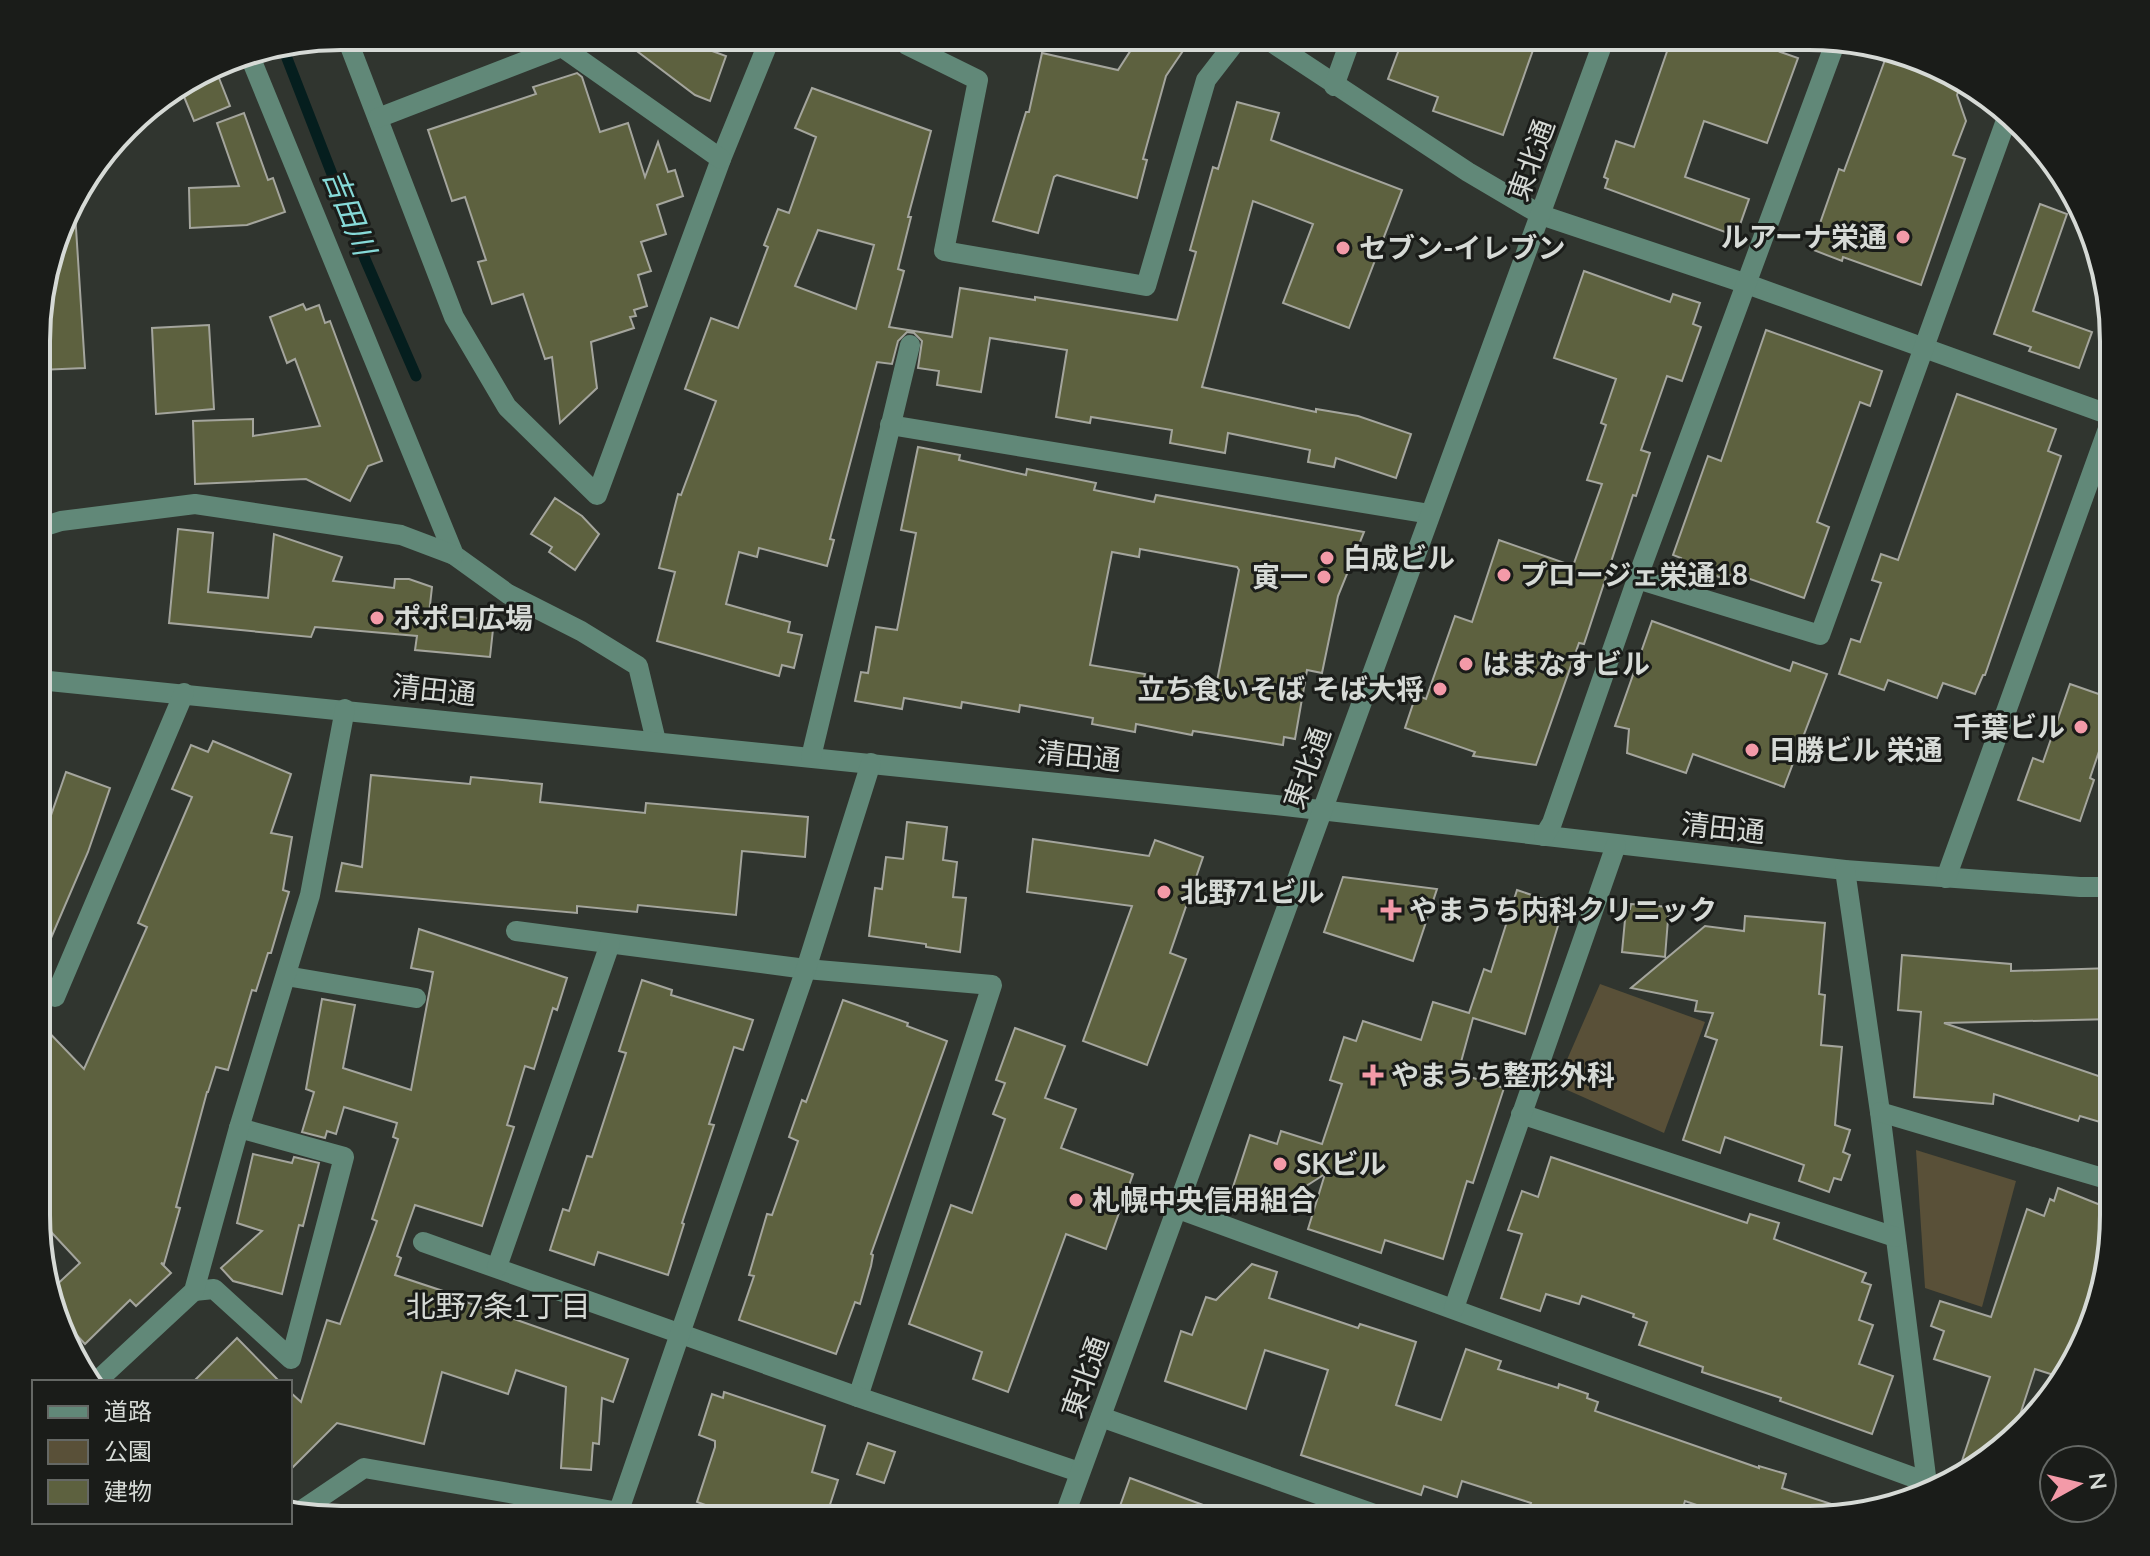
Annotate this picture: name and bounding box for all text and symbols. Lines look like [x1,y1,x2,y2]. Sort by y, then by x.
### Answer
street label: 東北通 [1500,114,1560,205]
water label: 吉田川 [317,163,386,262]
place label: ルアーナ栄通 [1721,219,1887,253]
marker: ルアーナ栄通 [1894,228,1912,246]
place label: セブン-イレブン [1359,230,1565,264]
marker: セブン-イレブン [1334,239,1352,257]
place label: 白成ビル [1343,540,1455,574]
marker: 白成ビル [1318,549,1336,567]
place label: プロージェ栄通18 [1520,557,1748,591]
place label: 寅一 [1252,559,1308,593]
marker: プロージェ栄通18 [1495,566,1513,584]
marker: 寅一 [1315,568,1333,586]
place label: ポポロ広場 [393,600,533,634]
marker: ポポロ広場 [368,609,386,627]
place label: はまなすビル [1482,646,1650,680]
marker: はまなすビル [1457,655,1475,673]
street label: 清田通 [391,668,478,710]
place label: 立ち食いそば そば大将 [1137,671,1424,705]
marker: 立ち食いそば そば大将 [1431,680,1449,698]
place label: 千葉ビル [1953,709,2065,743]
marker: 千葉ビル [2072,718,2090,736]
street label: 東北通 [1276,722,1336,813]
place label: 日勝ビル 栄通 [1768,732,1943,766]
street label: 清田通 [1036,734,1123,776]
marker: 日勝ビル 栄通 [1743,741,1761,759]
street label: 清田通 [1680,806,1767,848]
place label: 北野71ビル [1180,874,1324,908]
marker: 北野71ビル [1155,883,1173,901]
place label: やまうち内科クリニック [1409,892,1717,926]
marker: やまうち内科クリニック [1380,899,1402,921]
place label: やまうち整形外科 [1391,1057,1615,1091]
marker: やまうち整形外科 [1362,1064,1384,1086]
place label: SKビル [1296,1146,1387,1180]
marker: SKビル [1271,1155,1289,1173]
place label: 札幌中央信用組合 [1092,1182,1316,1216]
marker: 札幌中央信用組合 [1067,1191,1085,1209]
district label: 北野7条1丁目 [406,1287,590,1323]
street label: 東北通 [1054,1331,1114,1422]
legend [32,1380,292,1524]
text: 道路 [104,1396,152,1425]
text: 公園 [104,1436,152,1465]
north arrow [2038,1444,2118,1524]
text: N [2084,1471,2113,1491]
text: 建物 [104,1476,152,1505]

